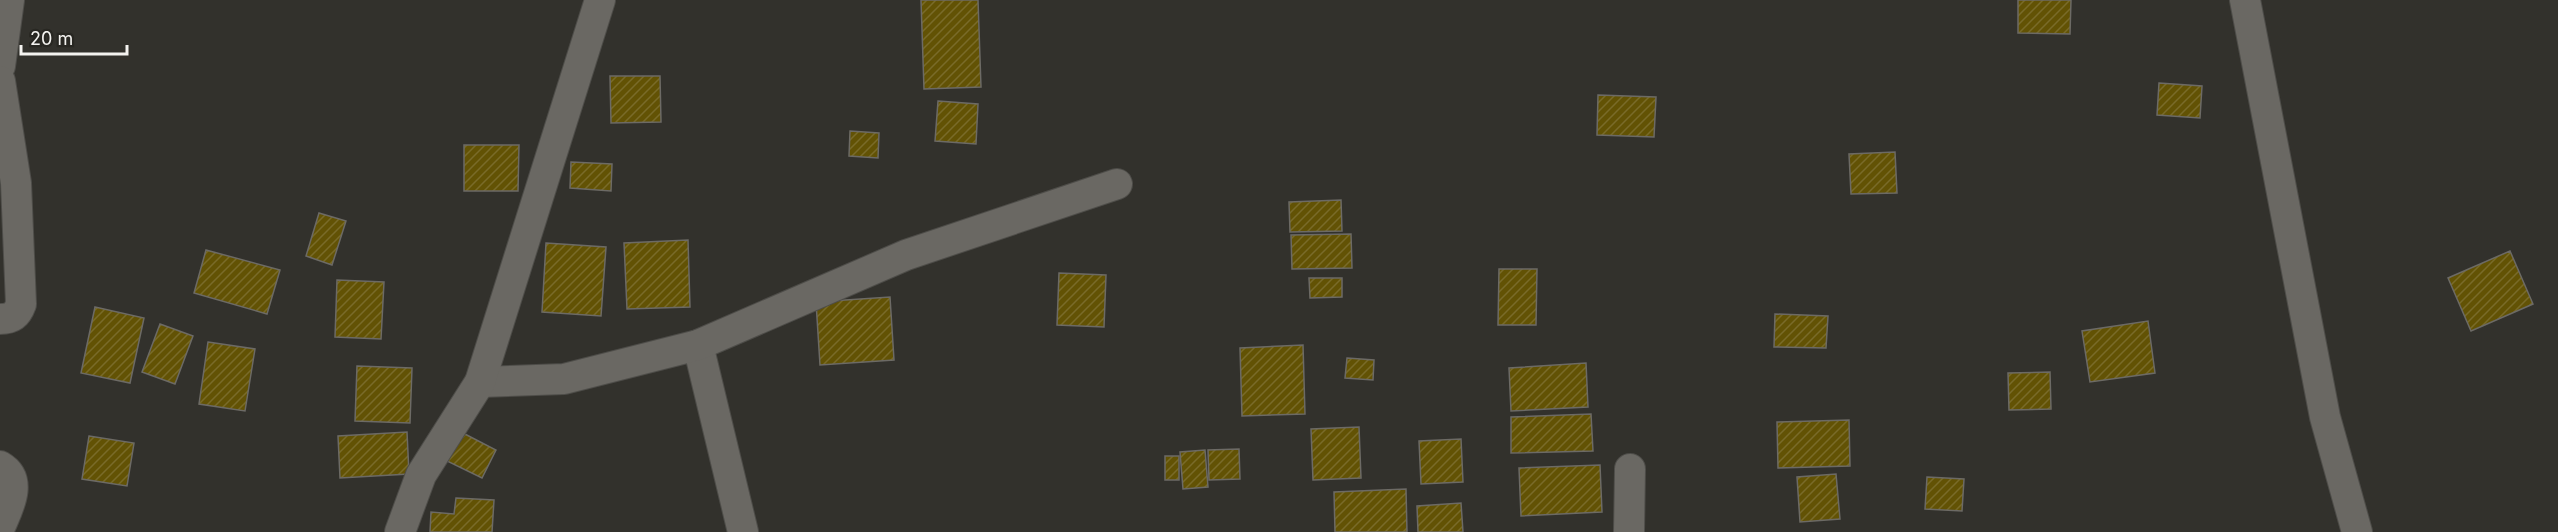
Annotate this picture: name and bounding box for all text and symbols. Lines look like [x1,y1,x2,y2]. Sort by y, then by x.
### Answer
scale bar [21,18,128,56]
text: 20 m [30,28,73,49]

